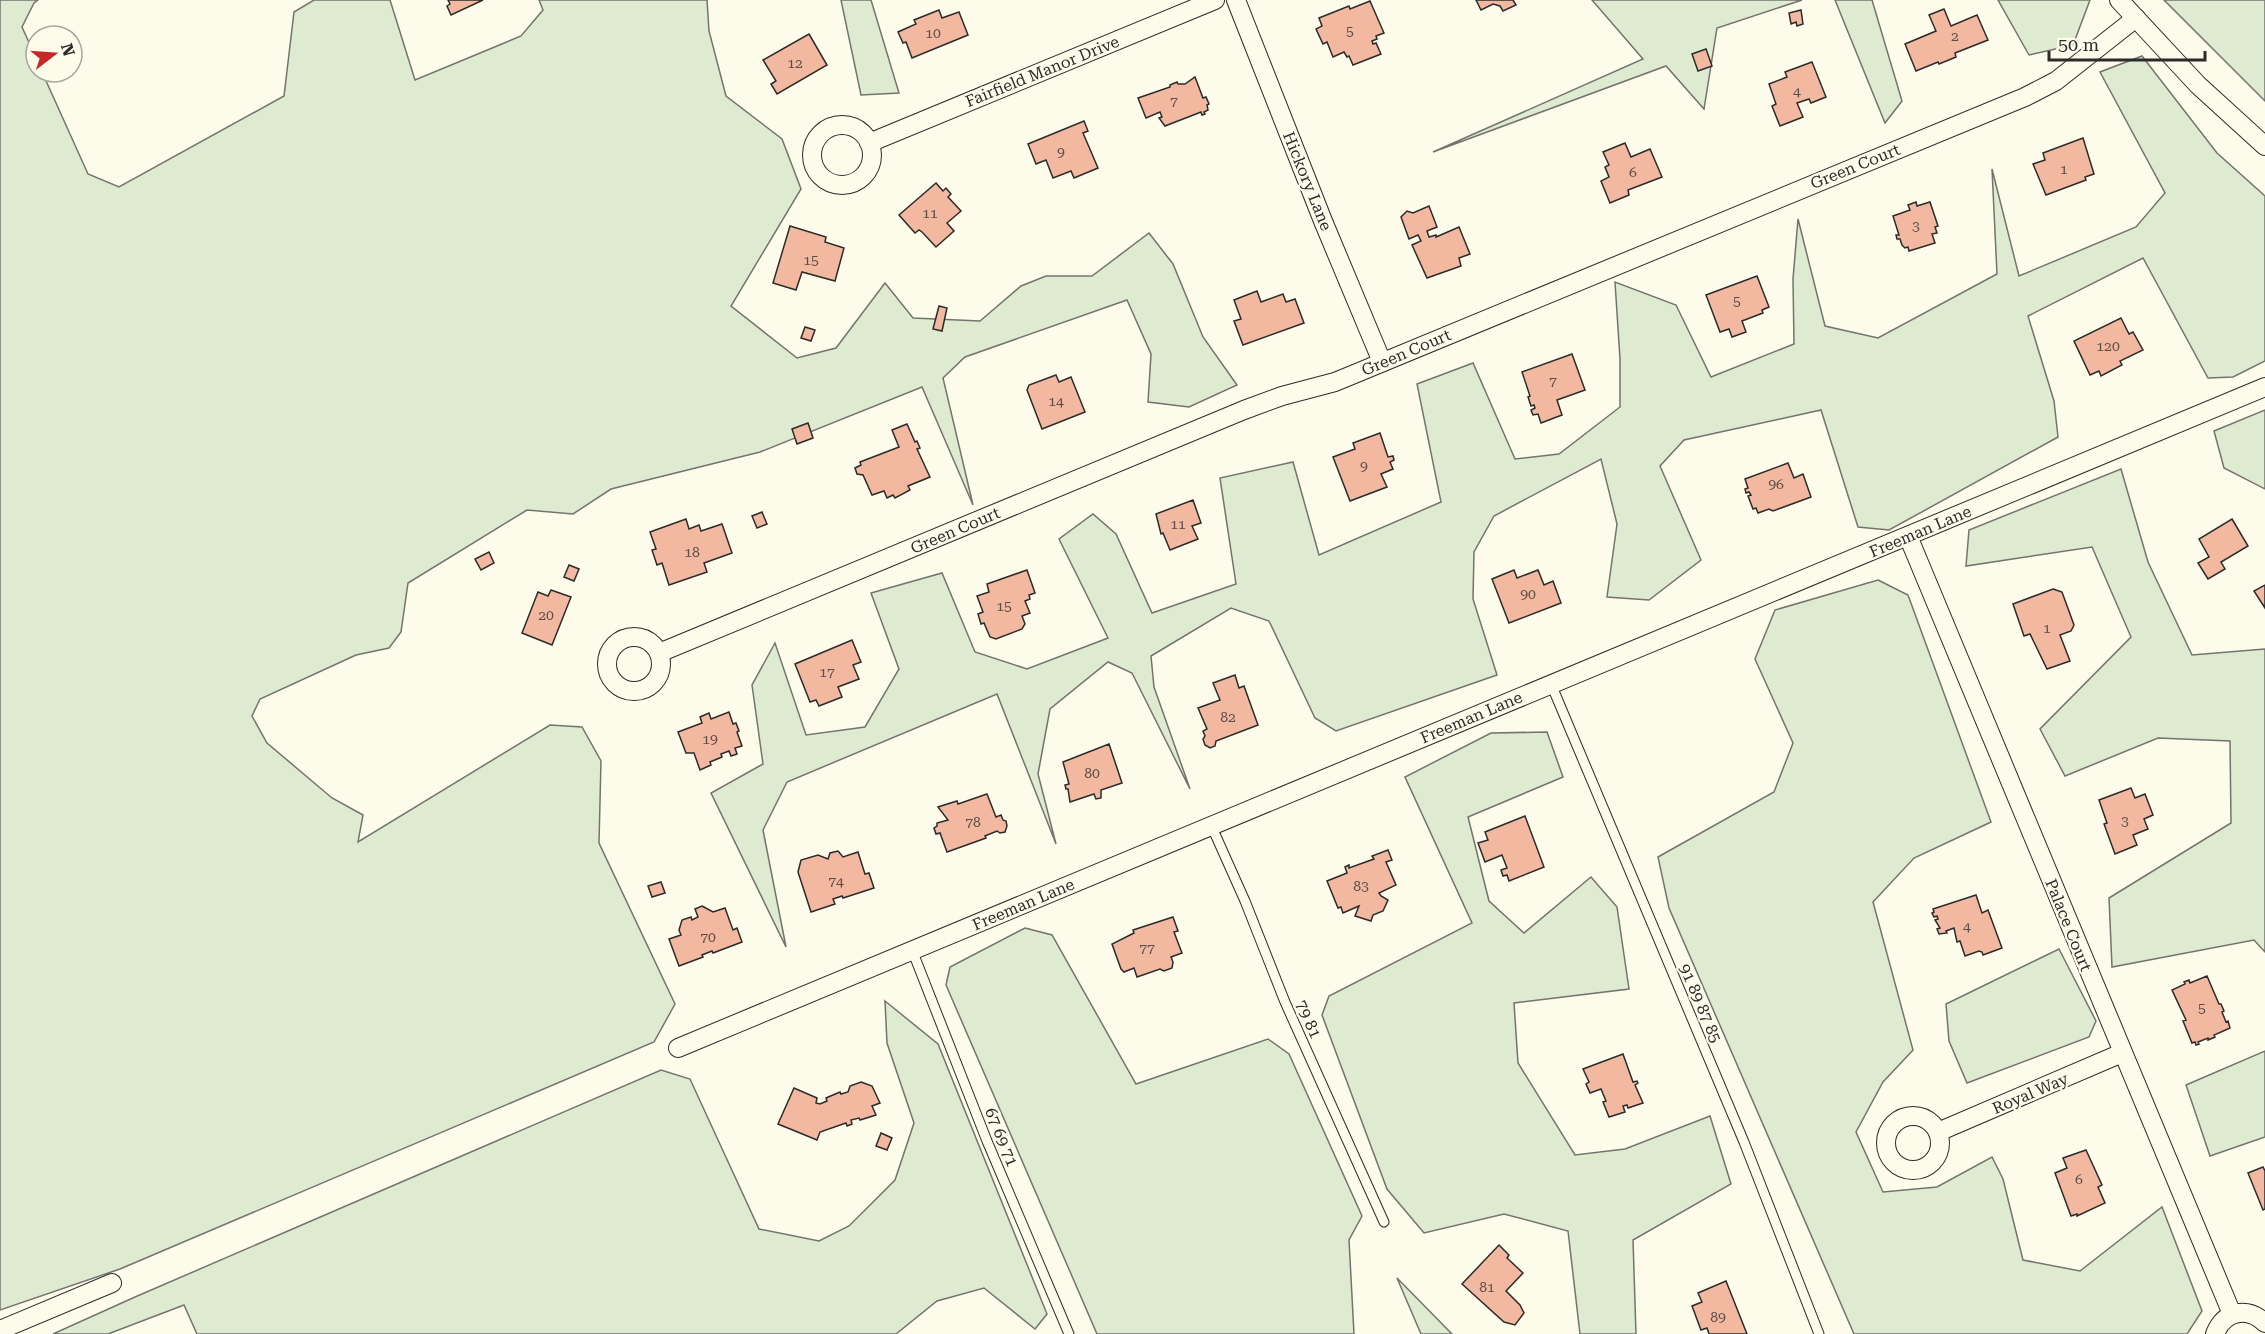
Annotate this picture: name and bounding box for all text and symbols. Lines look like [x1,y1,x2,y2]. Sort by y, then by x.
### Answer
house number: 5 [1346,23,1354,39]
north arrow [24,24,84,84]
scale bar [2049,24,2205,62]
house number: 10 [925,25,941,41]
house number: 2 [1951,28,1959,44]
street label: Fairfield Manor Drive [963,32,1122,111]
text: 50 m [2058,34,2099,55]
text: N [57,41,79,58]
house number: 12 [787,55,803,71]
house number: 4 [1793,83,1801,99]
house number: 7 [1170,93,1178,109]
street label: Hickory Lane [1279,129,1336,234]
street label: Green Court [1808,140,1903,193]
house number: 9 [1057,144,1065,160]
house number: 1 [2060,161,2068,177]
house number: 6 [1629,164,1637,180]
house number: 11 [922,205,938,221]
house number: 3 [1912,218,1920,234]
house number: 15 [803,252,819,268]
house number: 5 [1733,293,1741,309]
street label: Green Court [1359,325,1454,380]
house number: 120 [2096,338,2120,354]
house number: 7 [1549,373,1557,389]
house number: 14 [1048,393,1064,409]
house number: 9 [1360,458,1368,474]
house number: 96 [1768,476,1784,492]
street label: Freeman Lane [1866,501,1974,561]
street label: Green Court [908,503,1003,558]
house number: 11 [1170,516,1186,532]
house number: 18 [684,544,700,560]
house number: 90 [1520,586,1536,602]
house number: 15 [996,598,1012,614]
house number: 20 [538,607,554,623]
house number: 1 [2043,620,2051,636]
house number: 17 [819,664,835,680]
street label: Freeman Lane [1417,687,1525,747]
house number: 82 [1220,709,1236,725]
house number: 19 [702,731,718,747]
house number: 80 [1084,765,1100,781]
house number: 3 [2121,813,2129,829]
house number: 78 [965,814,981,830]
house number: 74 [828,873,844,889]
street label: Freeman Lane [969,874,1077,934]
street label: Palace Court [2041,876,2096,974]
house number: 83 [1353,878,1369,894]
house number: 4 [1963,918,1971,934]
house number: 70 [700,929,716,945]
house number: 77 [1139,940,1155,956]
street label: 91 89 87 85 [1675,961,1726,1046]
street label: 79 81 [1292,997,1325,1041]
house number: 5 [2198,1000,2206,1016]
street label: Royal Way [1989,1069,2071,1118]
street label: 67 69 71 [981,1105,1022,1169]
house number: 6 [2075,1171,2083,1187]
house number: 81 [1479,1279,1495,1295]
house number: 89 [1710,1309,1726,1325]

